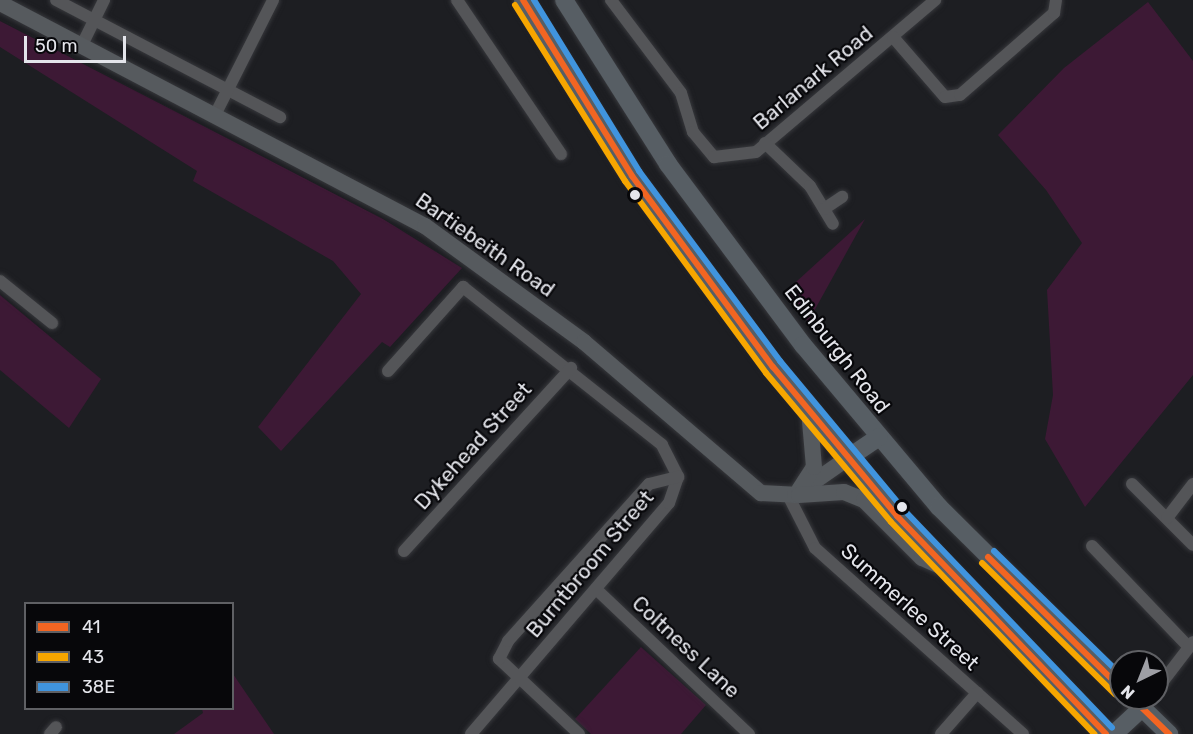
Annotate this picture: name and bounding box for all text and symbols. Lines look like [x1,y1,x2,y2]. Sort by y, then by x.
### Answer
street label: Barlanark Road [748,21,878,135]
scale bar [27,24,129,62]
text: 50 m [35,35,78,57]
street label: Bartiebeith Road [411,188,559,302]
unlabelled marker [629,189,641,201]
street label: Edinburgh Road [779,280,895,418]
street label: Dykehead Street [409,377,537,515]
street label: Burntbroom Street [521,485,659,643]
unlabelled marker [896,501,908,513]
street label: Summerlee Street [836,538,984,676]
street label: Coltness Lane [627,591,745,703]
legend [24,602,234,710]
text: 41 [82,616,101,638]
text: 43 [82,646,104,668]
north arrow [1109,650,1169,710]
text: 38E [82,676,115,698]
text: N [1117,681,1138,703]

